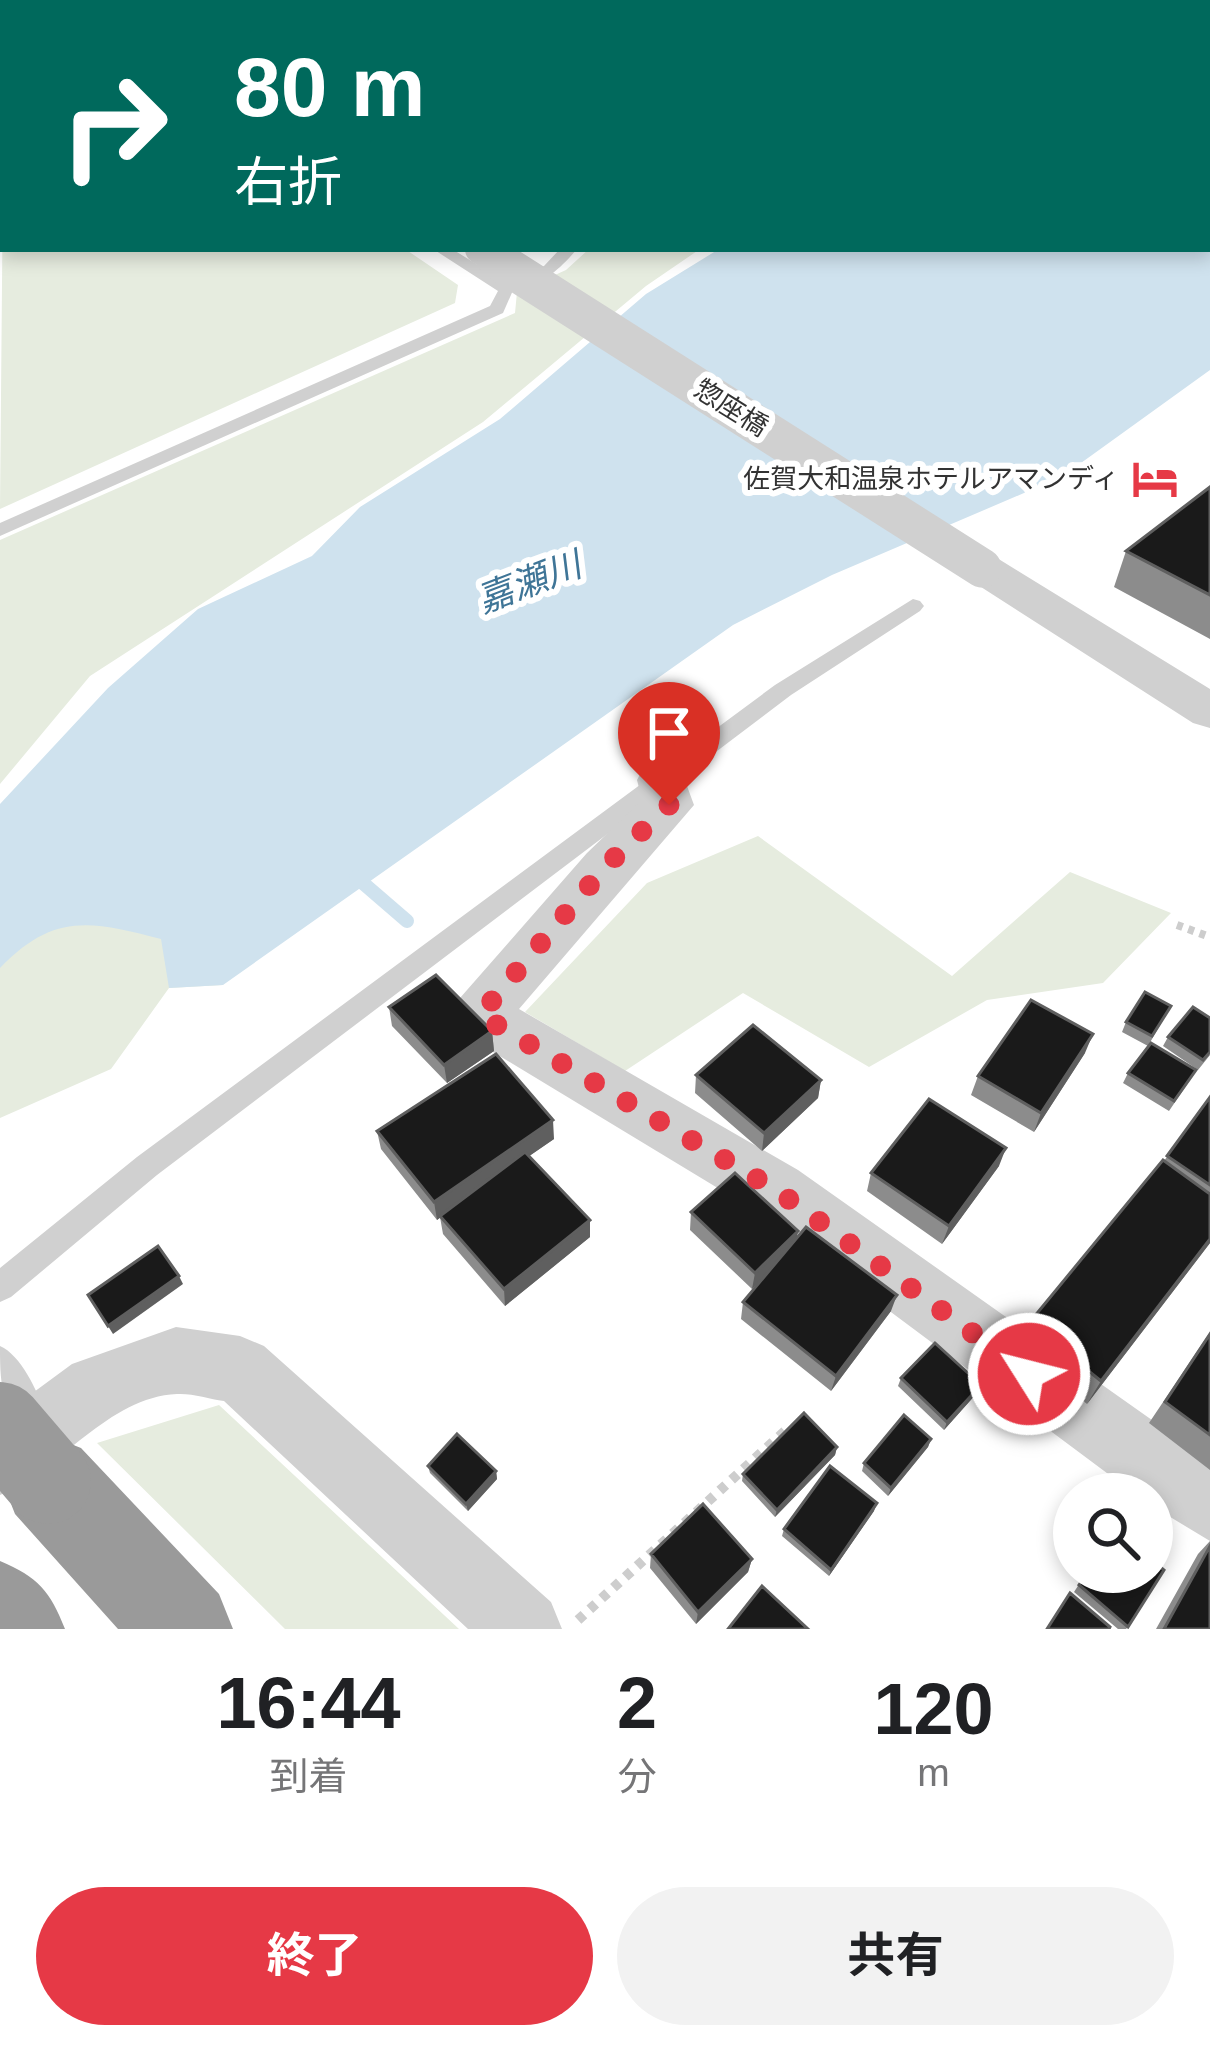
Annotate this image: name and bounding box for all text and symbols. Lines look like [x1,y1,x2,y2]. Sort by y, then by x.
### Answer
text: 80 m [234,40,425,134]
icon: right [36,48,192,204]
text: 右折 [234,152,342,212]
street label: 惣座橋 [689,374,773,442]
hotel icon: 佐賀大和温泉ホテルアマンディ [1130,454,1180,504]
place label: 佐賀大和温泉ホテルアマンディ [743,464,1119,494]
water label: 嘉瀬川 [471,542,590,620]
pin [618,682,720,805]
icon: arrive [636,700,702,766]
position arrow [966,1311,1092,1437]
map controls [1053,1473,1173,1593]
button: search [1053,1473,1173,1593]
text: 16:44 [216,1663,401,1743]
text: 2 [617,1663,657,1743]
text: 120 [873,1669,994,1749]
text: m [917,1751,950,1794]
text: 到着 [269,1755,347,1798]
text: 分 [617,1755,657,1798]
button: 終了 [36,1887,593,2025]
button: 共有 [617,1887,1174,2025]

